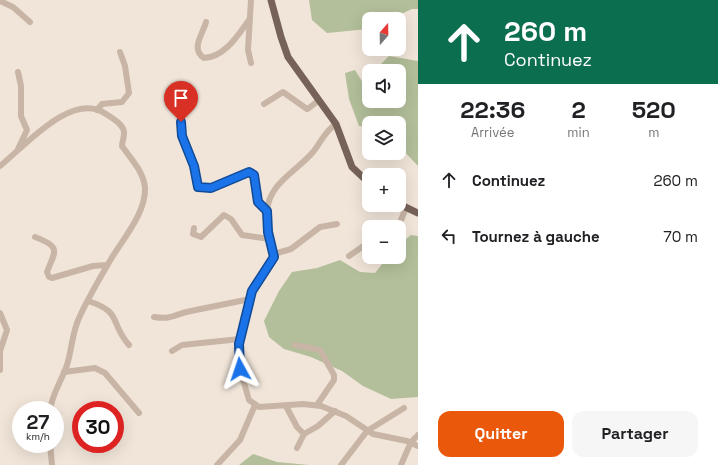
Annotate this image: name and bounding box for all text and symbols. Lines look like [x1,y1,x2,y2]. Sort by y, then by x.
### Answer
north arrow [362,12,406,56]
map controls [362,12,406,264]
text: 260 m [504,13,587,49]
icon: ahead [438,16,490,68]
text: Continuez [504,48,592,71]
button: sound [362,64,406,108]
pin [164,81,198,122]
icon: arrive [170,87,192,109]
text: 22:36 [460,94,525,125]
text: 2 [571,94,586,125]
text: 520 [632,94,676,125]
button: layers [362,116,406,160]
text: Arrivée [471,124,514,141]
text: min [567,124,590,141]
text: m [648,124,659,141]
button: + [362,168,406,212]
icon: ahead [438,169,460,191]
text: Continuez [472,171,545,190]
text: 260 m [653,171,698,190]
button: − [362,220,406,264]
icon: left [438,225,460,247]
text: Tournez à gauche [472,227,600,246]
text: 70 m [663,227,698,246]
position arrow [219,348,261,390]
speed limit sign: 30 [72,401,124,453]
text: 27 [27,409,49,435]
button: Quitter [438,411,564,457]
button: Partager [572,411,698,457]
text: km/h [26,430,50,443]

